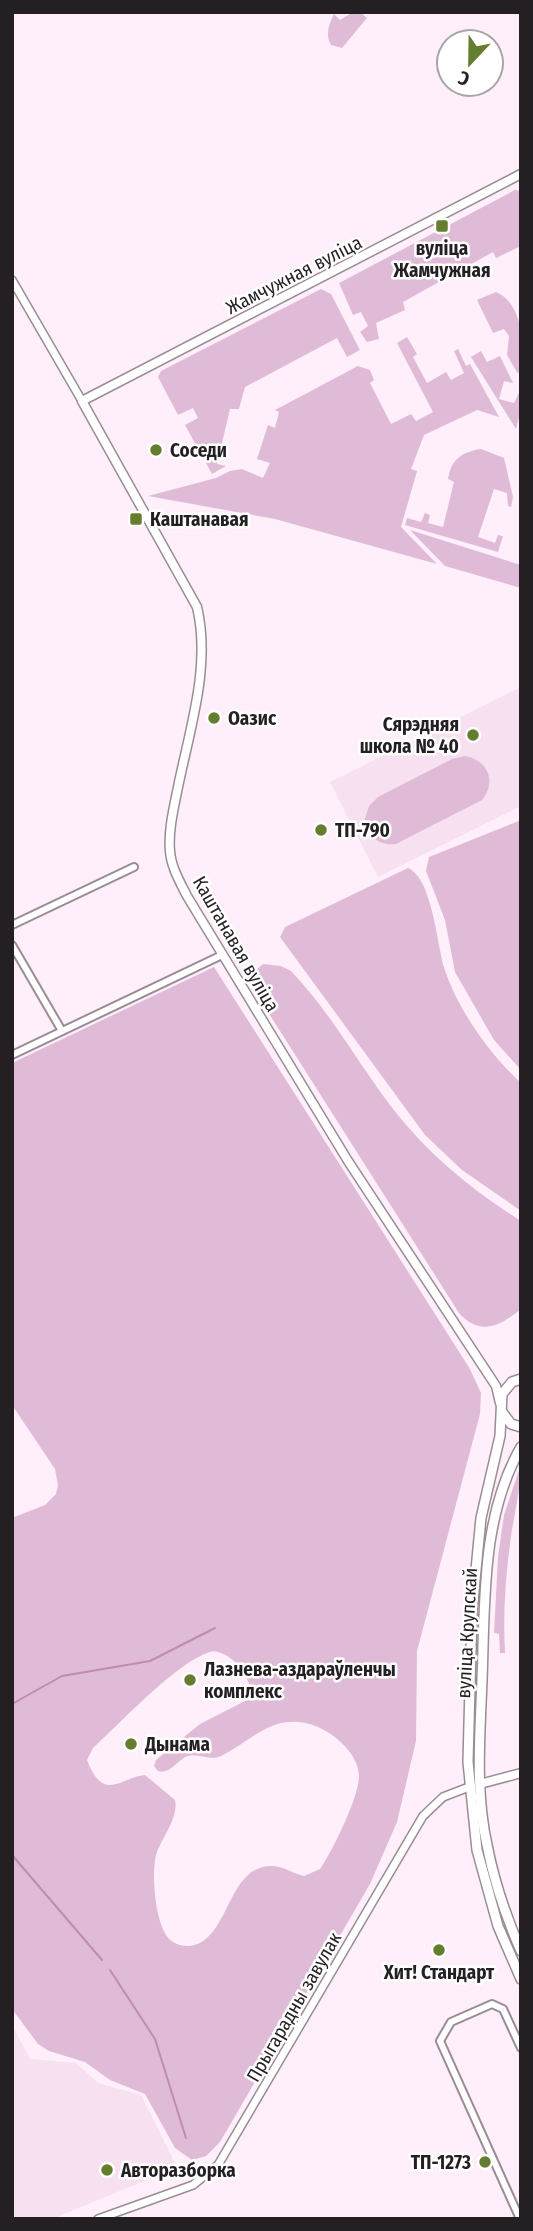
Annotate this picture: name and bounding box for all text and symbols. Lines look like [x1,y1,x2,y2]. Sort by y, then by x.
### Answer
north arrow [435,28,505,98]
text: С [455,66,473,91]
marker: вуліца Жамчужная [434,218,450,234]
street label: Жамчужная вуліца [222,231,366,319]
place label: вуліца Жамчужная [393,237,490,282]
place label: Соседи [170,439,227,462]
marker: Соседи [148,442,164,458]
place label: Каштанавая [150,508,249,531]
marker: Каштанавая [128,511,144,527]
place label: Оазис [228,707,277,730]
marker: Оазис [206,710,222,726]
place label: Сярэдняя школа № 40 [360,713,459,758]
marker: Сярэдняя школа № 40 [465,727,481,743]
place label: ТП-790 [335,819,390,842]
marker: ТП-790 [313,822,329,838]
street label: Каштанавая вуліца [188,872,284,1016]
street label: вуліца Крупскай [452,1567,482,1699]
place label: Лазнева-аздараўленчы комплекс [204,1658,396,1703]
marker: Лазнева-аздараўленчы комплекс [182,1672,198,1688]
place label: Дынама [144,1733,210,1756]
marker: Дынама [123,1736,139,1752]
street label: Прыгарадны завулак [242,1928,346,2086]
marker: Хит! Стандарт [431,1942,447,1958]
place label: Хит! Стандарт [383,1961,495,1984]
place label: ТП-1273 [411,2151,471,2174]
marker: ТП-1273 [477,2154,493,2170]
place label: Авторазборка [120,2159,236,2182]
marker: Авторазборка [99,2162,115,2178]

